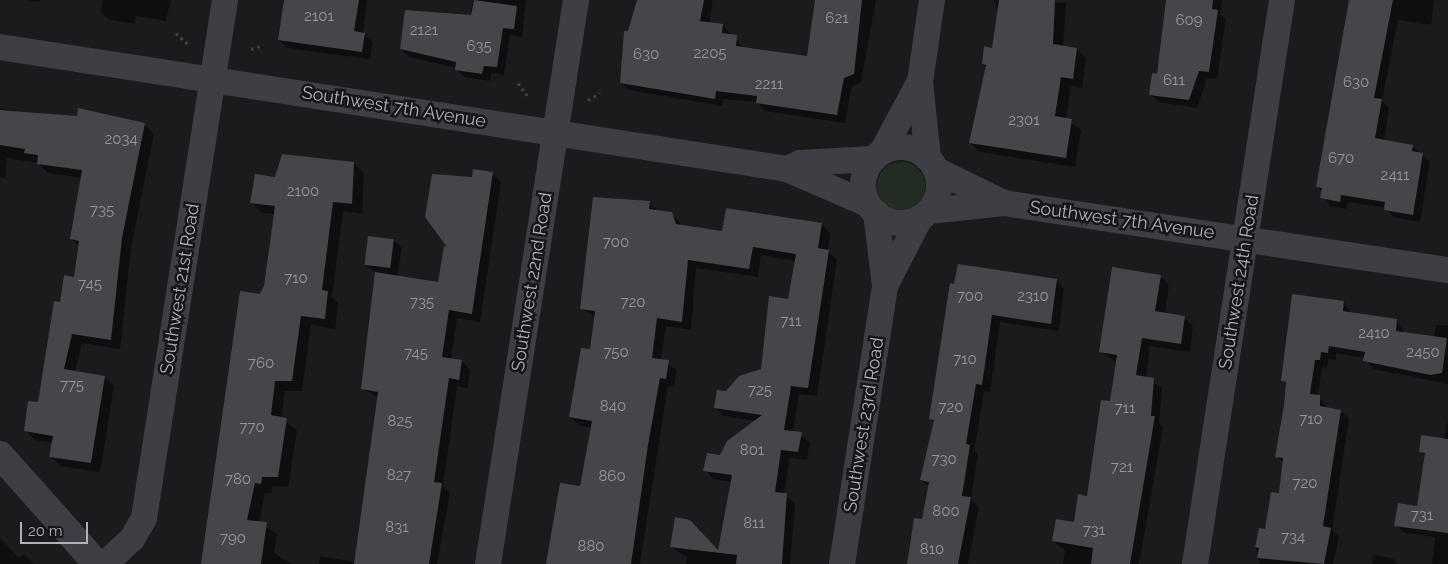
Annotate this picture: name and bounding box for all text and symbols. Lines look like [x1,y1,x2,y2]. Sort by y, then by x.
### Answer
house number: 2101 [304,8,334,26]
house number: 621 [825,10,849,28]
house number: 609 [1175,12,1203,30]
house number: 2121 [410,22,438,40]
house number: 635 [466,38,492,56]
house number: 2205 [694,45,726,63]
house number: 630 [633,46,659,64]
house number: 611 [1163,72,1185,90]
house number: 630 [1343,74,1369,92]
house number: 2211 [755,76,783,94]
street label: Southwest 7th Avenue [300,82,488,132]
house number: 2301 [1008,112,1040,130]
house number: 2034 [104,131,138,149]
house number: 670 [1328,150,1354,168]
house number: 2411 [1381,167,1409,185]
house number: 2100 [287,183,319,201]
street label: Southwest 22nd Road [507,191,557,373]
street label: Southwest 24th Road [1215,193,1263,371]
street label: Southwest 7th Avenue [1028,196,1216,244]
house number: 735 [90,202,114,220]
street label: Southwest 21st Road [156,202,204,376]
house number: 700 [603,234,629,252]
house number: 710 [284,270,308,288]
house number: 745 [78,276,102,294]
house number: 700 [957,288,983,306]
house number: 2310 [1017,288,1049,306]
house number: 735 [410,294,434,312]
house number: 720 [620,294,646,312]
house number: 711 [781,313,801,331]
house number: 2410 [1358,325,1390,343]
street label: Southwest 23rd Road [840,336,888,514]
house number: 750 [603,344,629,362]
house number: 2450 [1406,344,1440,362]
house number: 745 [404,345,428,363]
house number: 710 [953,351,977,369]
house number: 760 [248,355,274,373]
house number: 775 [60,377,84,395]
house number: 725 [748,382,772,400]
house number: 840 [600,398,626,416]
house number: 720 [938,399,964,417]
house number: 711 [1115,400,1135,418]
house number: 710 [1299,411,1323,429]
house number: 825 [388,413,412,431]
house number: 770 [239,419,265,437]
house number: 801 [740,442,764,460]
house number: 730 [931,451,957,469]
house number: 721 [1111,459,1133,477]
house number: 827 [387,467,411,485]
house number: 860 [598,468,626,486]
house number: 780 [225,471,251,489]
house number: 720 [1292,475,1318,493]
house number: 800 [932,503,960,521]
house number: 731 [1411,507,1433,525]
scale bar [22,512,90,544]
house number: 811 [743,515,765,533]
house number: 831 [385,519,409,537]
text: 20 m [28,522,63,540]
house number: 731 [1083,522,1105,540]
house number: 734 [1281,529,1305,547]
house number: 790 [220,530,246,548]
house number: 880 [578,538,604,556]
house number: 810 [920,541,944,559]

